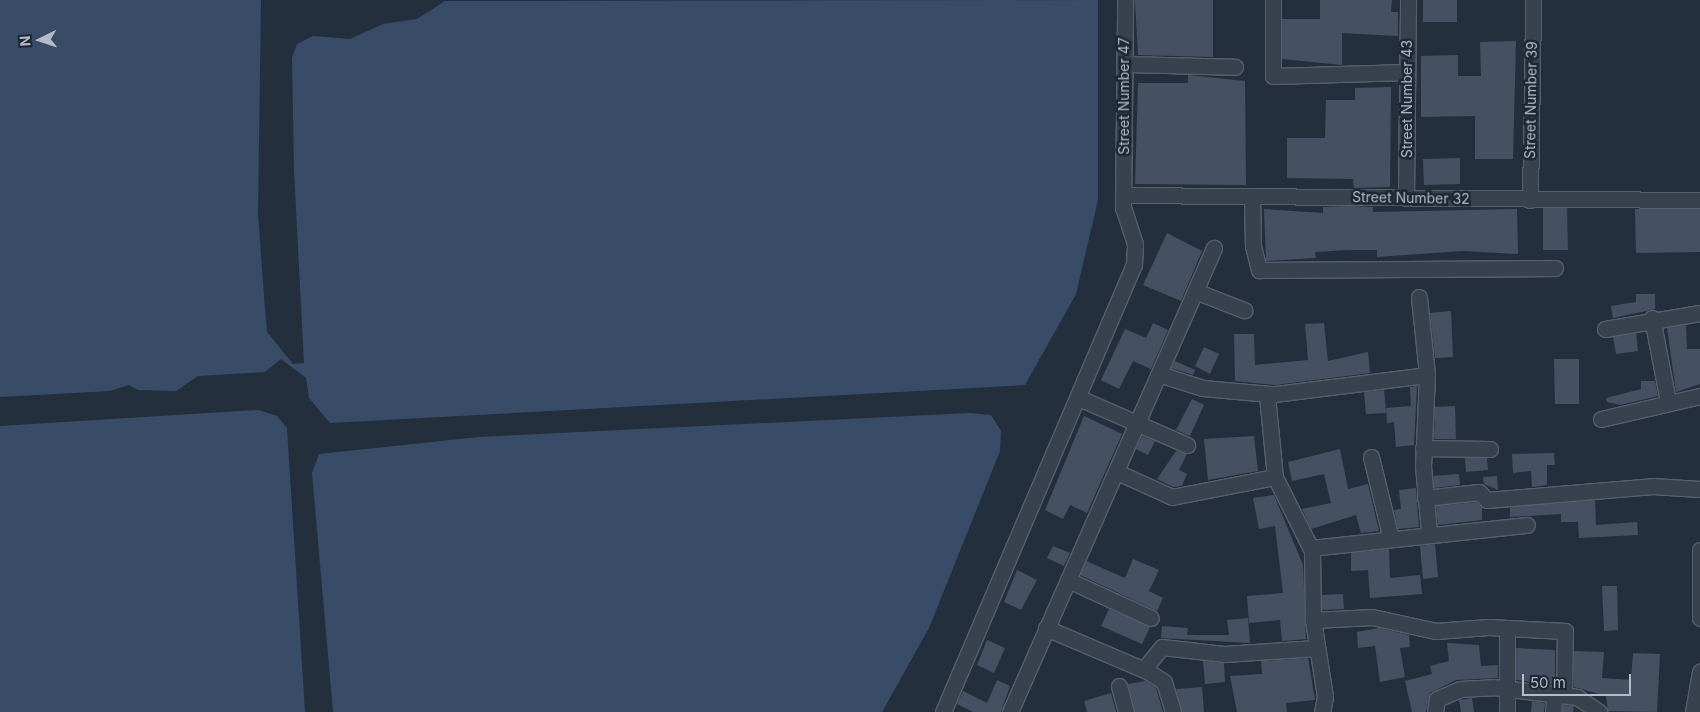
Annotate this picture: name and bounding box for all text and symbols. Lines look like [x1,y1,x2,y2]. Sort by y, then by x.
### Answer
north arrow [15,15,65,65]
text: N [16,35,33,47]
street label: Street Number 47 [1116,37,1132,155]
street label: Street Number 43 [1399,40,1415,158]
street label: Street Number 39 [1522,41,1540,159]
street label: Street Number 32 [1352,189,1470,207]
scale bar [1525,664,1634,696]
text: 50 m [1530,673,1566,692]

